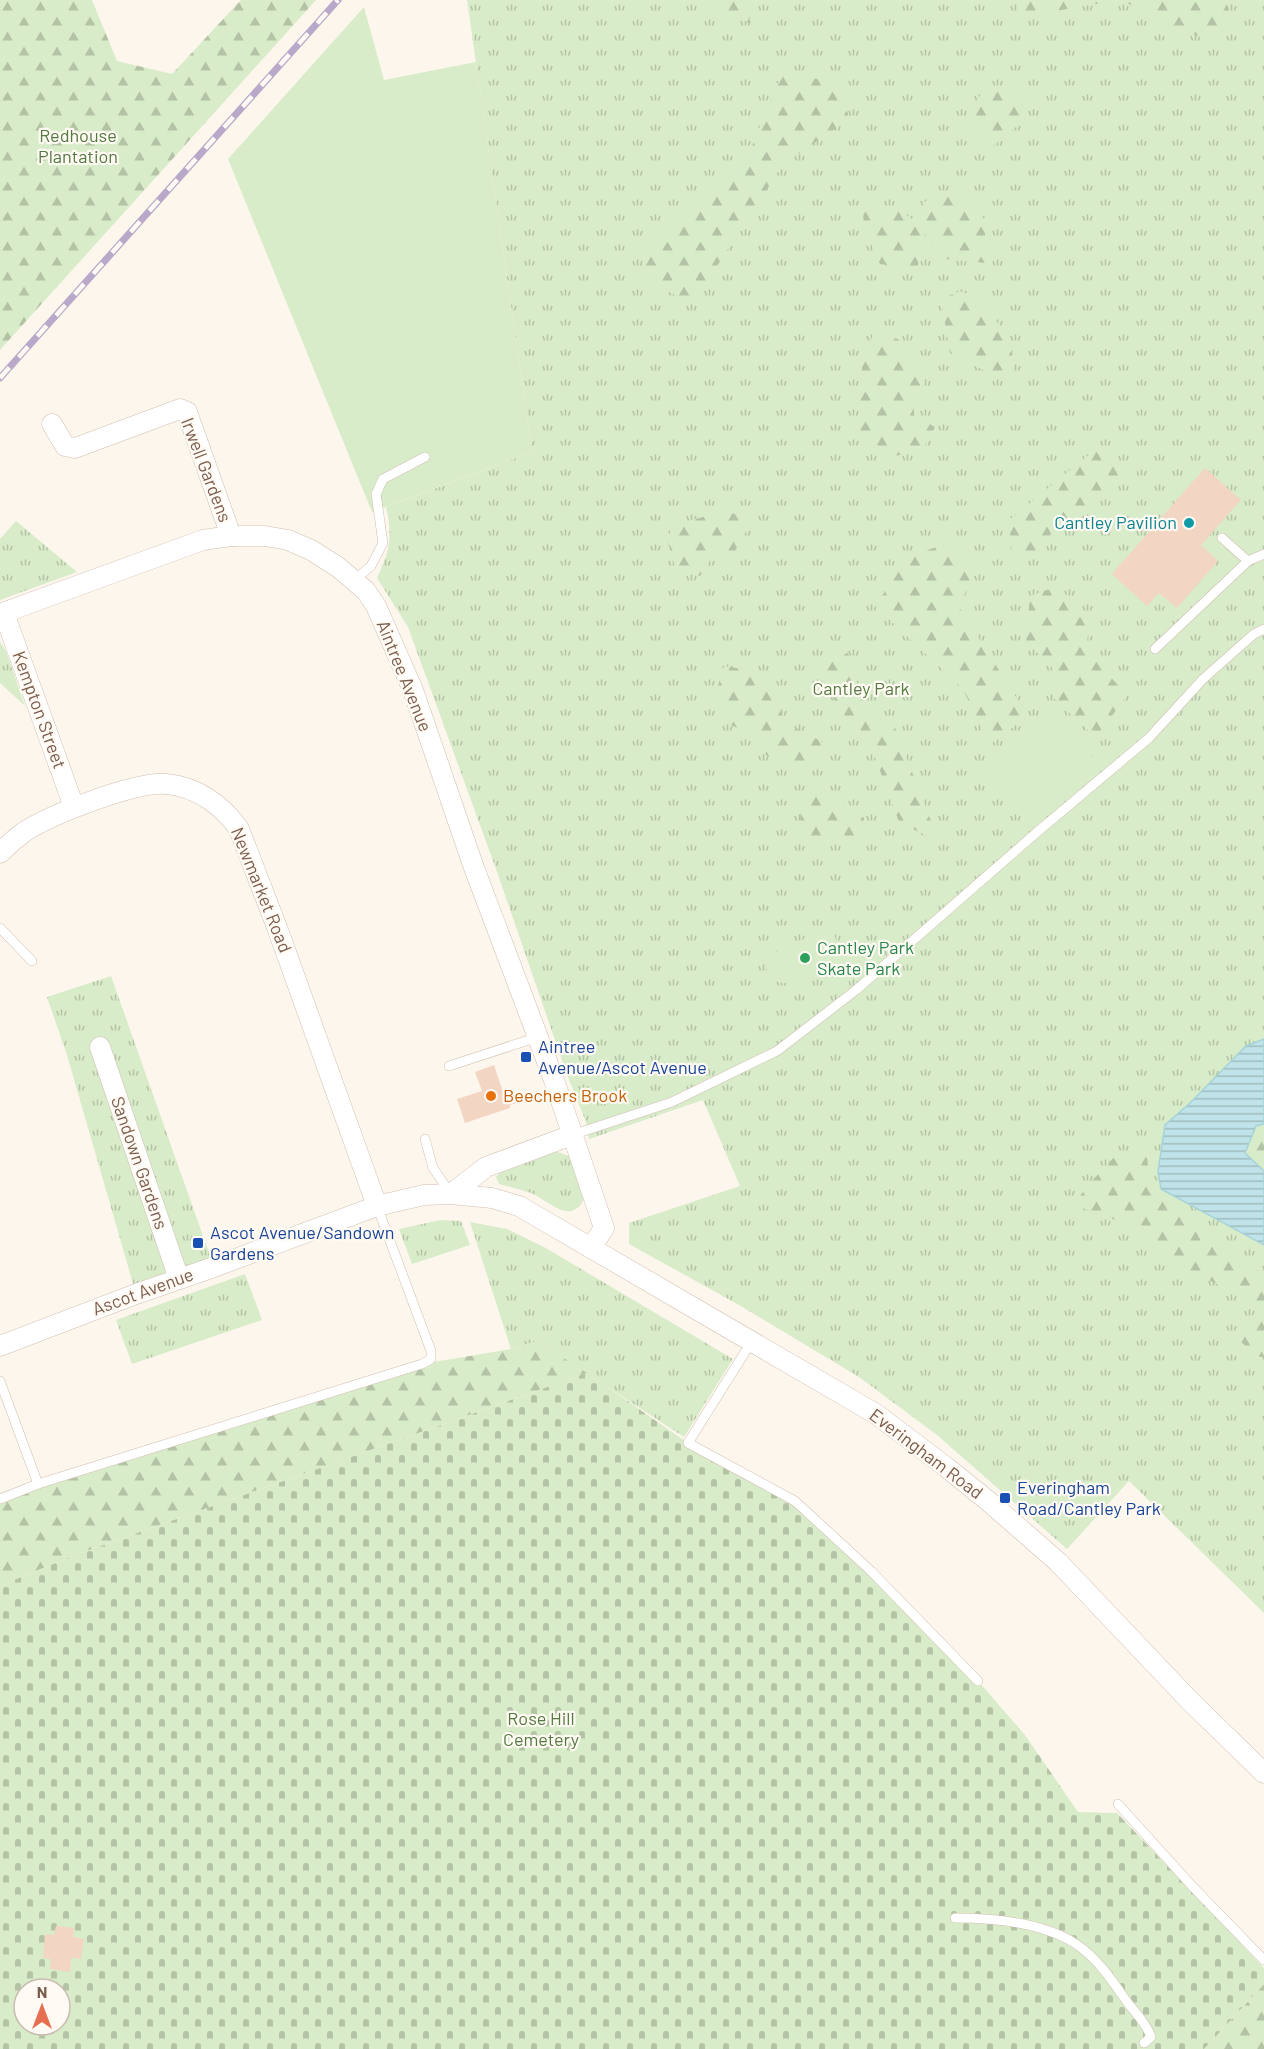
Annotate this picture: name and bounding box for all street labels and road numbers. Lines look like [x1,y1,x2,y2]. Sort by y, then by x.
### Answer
street label: Irwell Gardens [177,414,237,525]
street label: Aintree Avenue [373,617,437,735]
street label: Kempton Street [8,648,71,772]
street label: Newmarket Road [227,824,297,956]
street label: Sandown Gardens [107,1093,173,1232]
street label: Ascot Avenue [89,1263,196,1320]
street label: Everingham Road [866,1403,988,1503]

